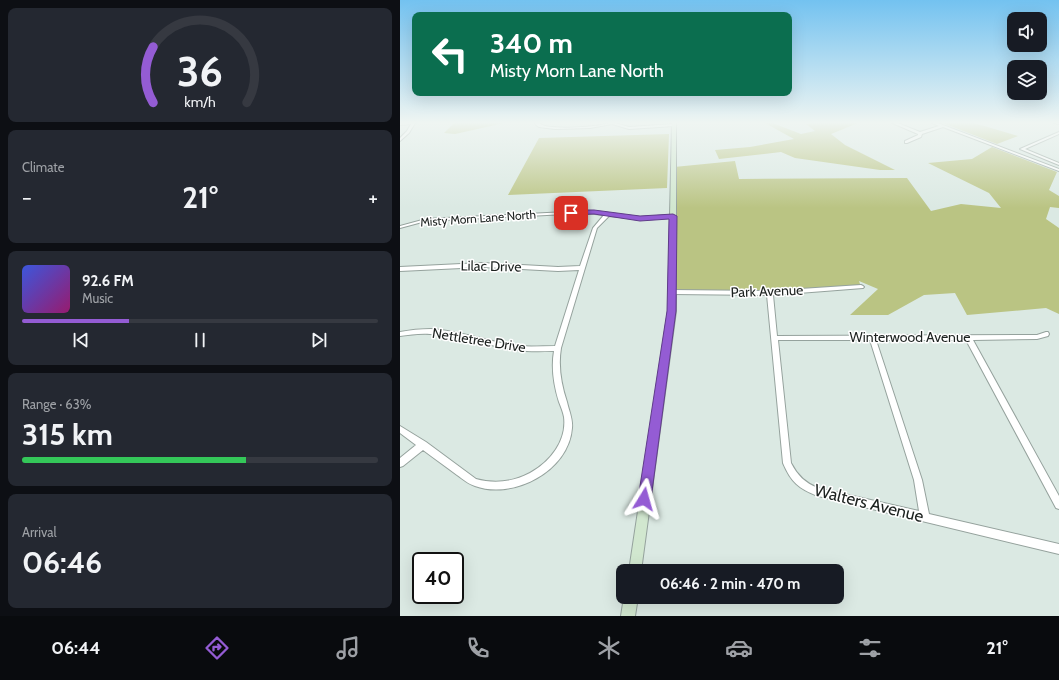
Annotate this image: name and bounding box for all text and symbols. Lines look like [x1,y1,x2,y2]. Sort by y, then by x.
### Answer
map controls [1007,12,1047,100]
button: sound [1007,12,1047,52]
text: 340 m [490,26,573,60]
icon: left [424,28,476,80]
text: 36 [177,46,223,96]
text: Misty Morn Lane North [490,60,664,82]
button: layers [1007,60,1047,100]
text: km/h [184,92,216,110]
text: Climate [22,159,64,175]
text: 21° [182,179,218,216]
text: − [22,184,32,211]
text: + [368,184,378,211]
pin [554,196,588,230]
icon: arrive [560,202,582,224]
street label: Misty Morn Lane North [420,206,536,230]
street label: Lilac Drive [460,256,522,276]
text: 92.6 FM [82,272,134,290]
street label: Park Avenue [730,281,804,301]
text: Music [82,290,113,306]
street label: Nettletree Drive [431,324,527,356]
street label: Winterwood Avenue [850,328,970,346]
icon: previous [70,329,92,351]
icon: pause [189,329,211,351]
icon: next [308,329,330,351]
text: Range · 63% [22,396,91,412]
text: 315 km [22,416,113,453]
position arrow [623,478,665,520]
street label: Walters Avenue [812,480,926,526]
text: Arrival [22,524,57,540]
text: 06:46 [22,544,102,581]
speed limit sign: 40 [412,552,464,604]
text: 06:46 · 2 min · 470 m [660,575,800,593]
icon: directions [203,634,231,662]
icon: music [334,634,362,662]
icon: phone [464,634,492,662]
icon: climate [595,634,623,662]
icon: car [725,634,753,662]
icon: filters [856,634,884,662]
text: 06:44 [51,637,100,659]
text: 21° [986,637,1008,659]

